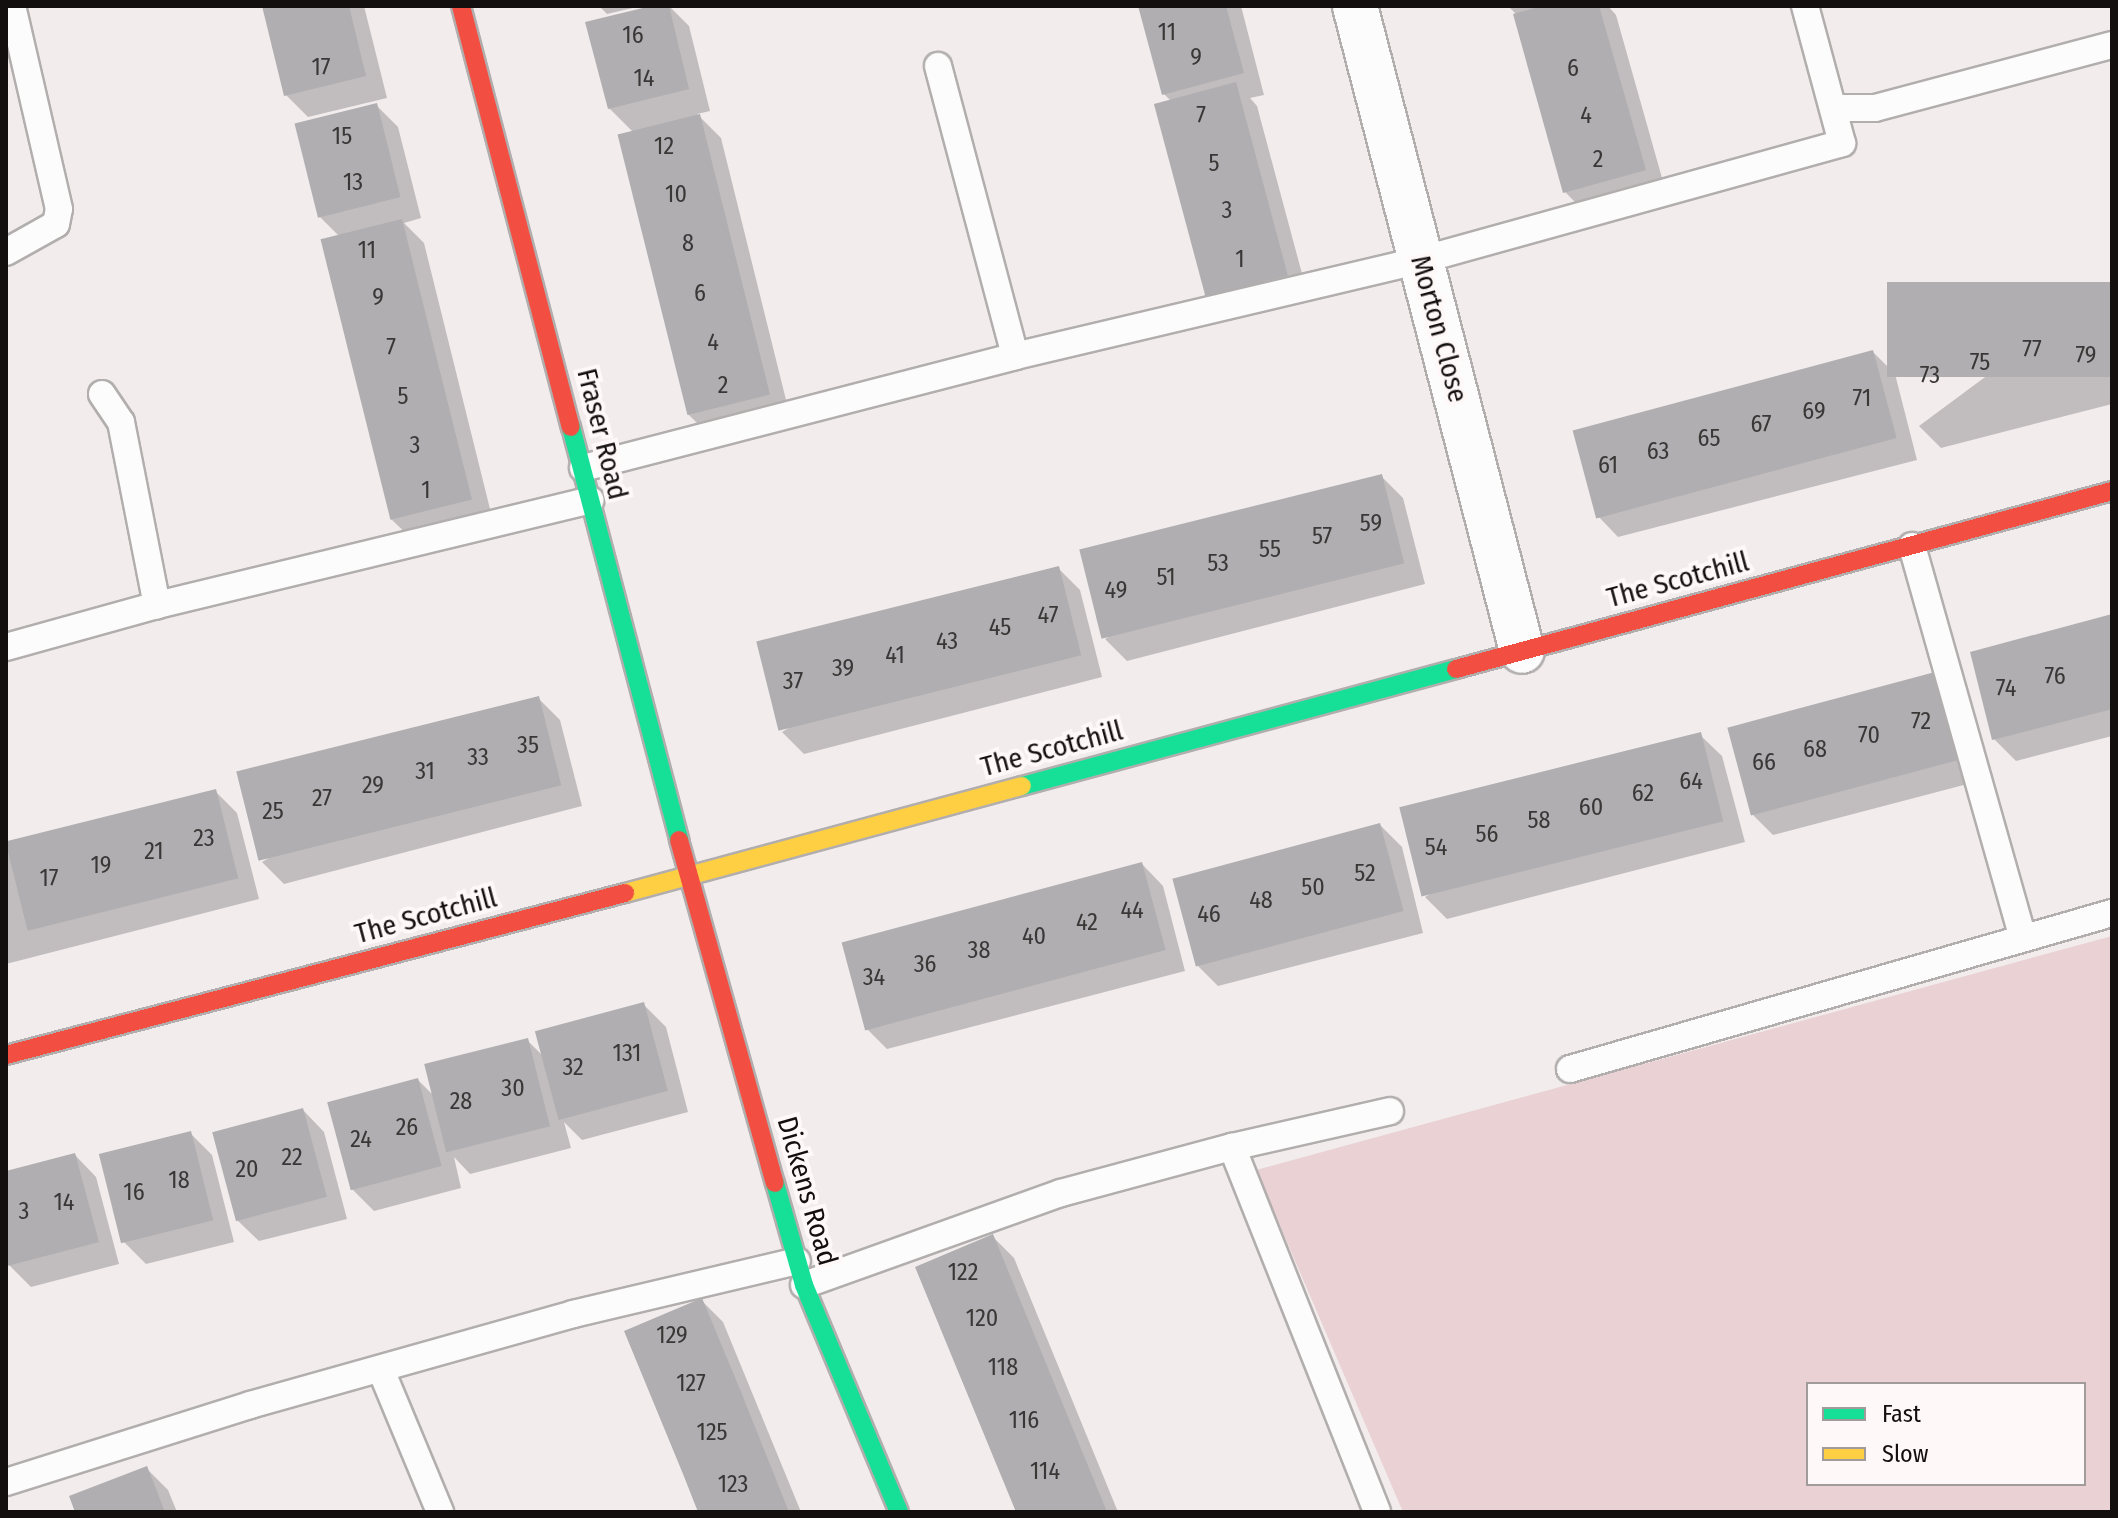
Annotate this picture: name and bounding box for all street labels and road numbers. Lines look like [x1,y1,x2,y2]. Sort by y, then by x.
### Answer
street label: Morton Close [1403,252,1475,406]
street label: Fraser Road [570,365,634,503]
street label: The Scotchill [1603,545,1753,615]
street label: The Scotchill [977,714,1127,784]
street label: The Scotchill [351,881,501,951]
street label: Dickens Road [770,1113,844,1269]

